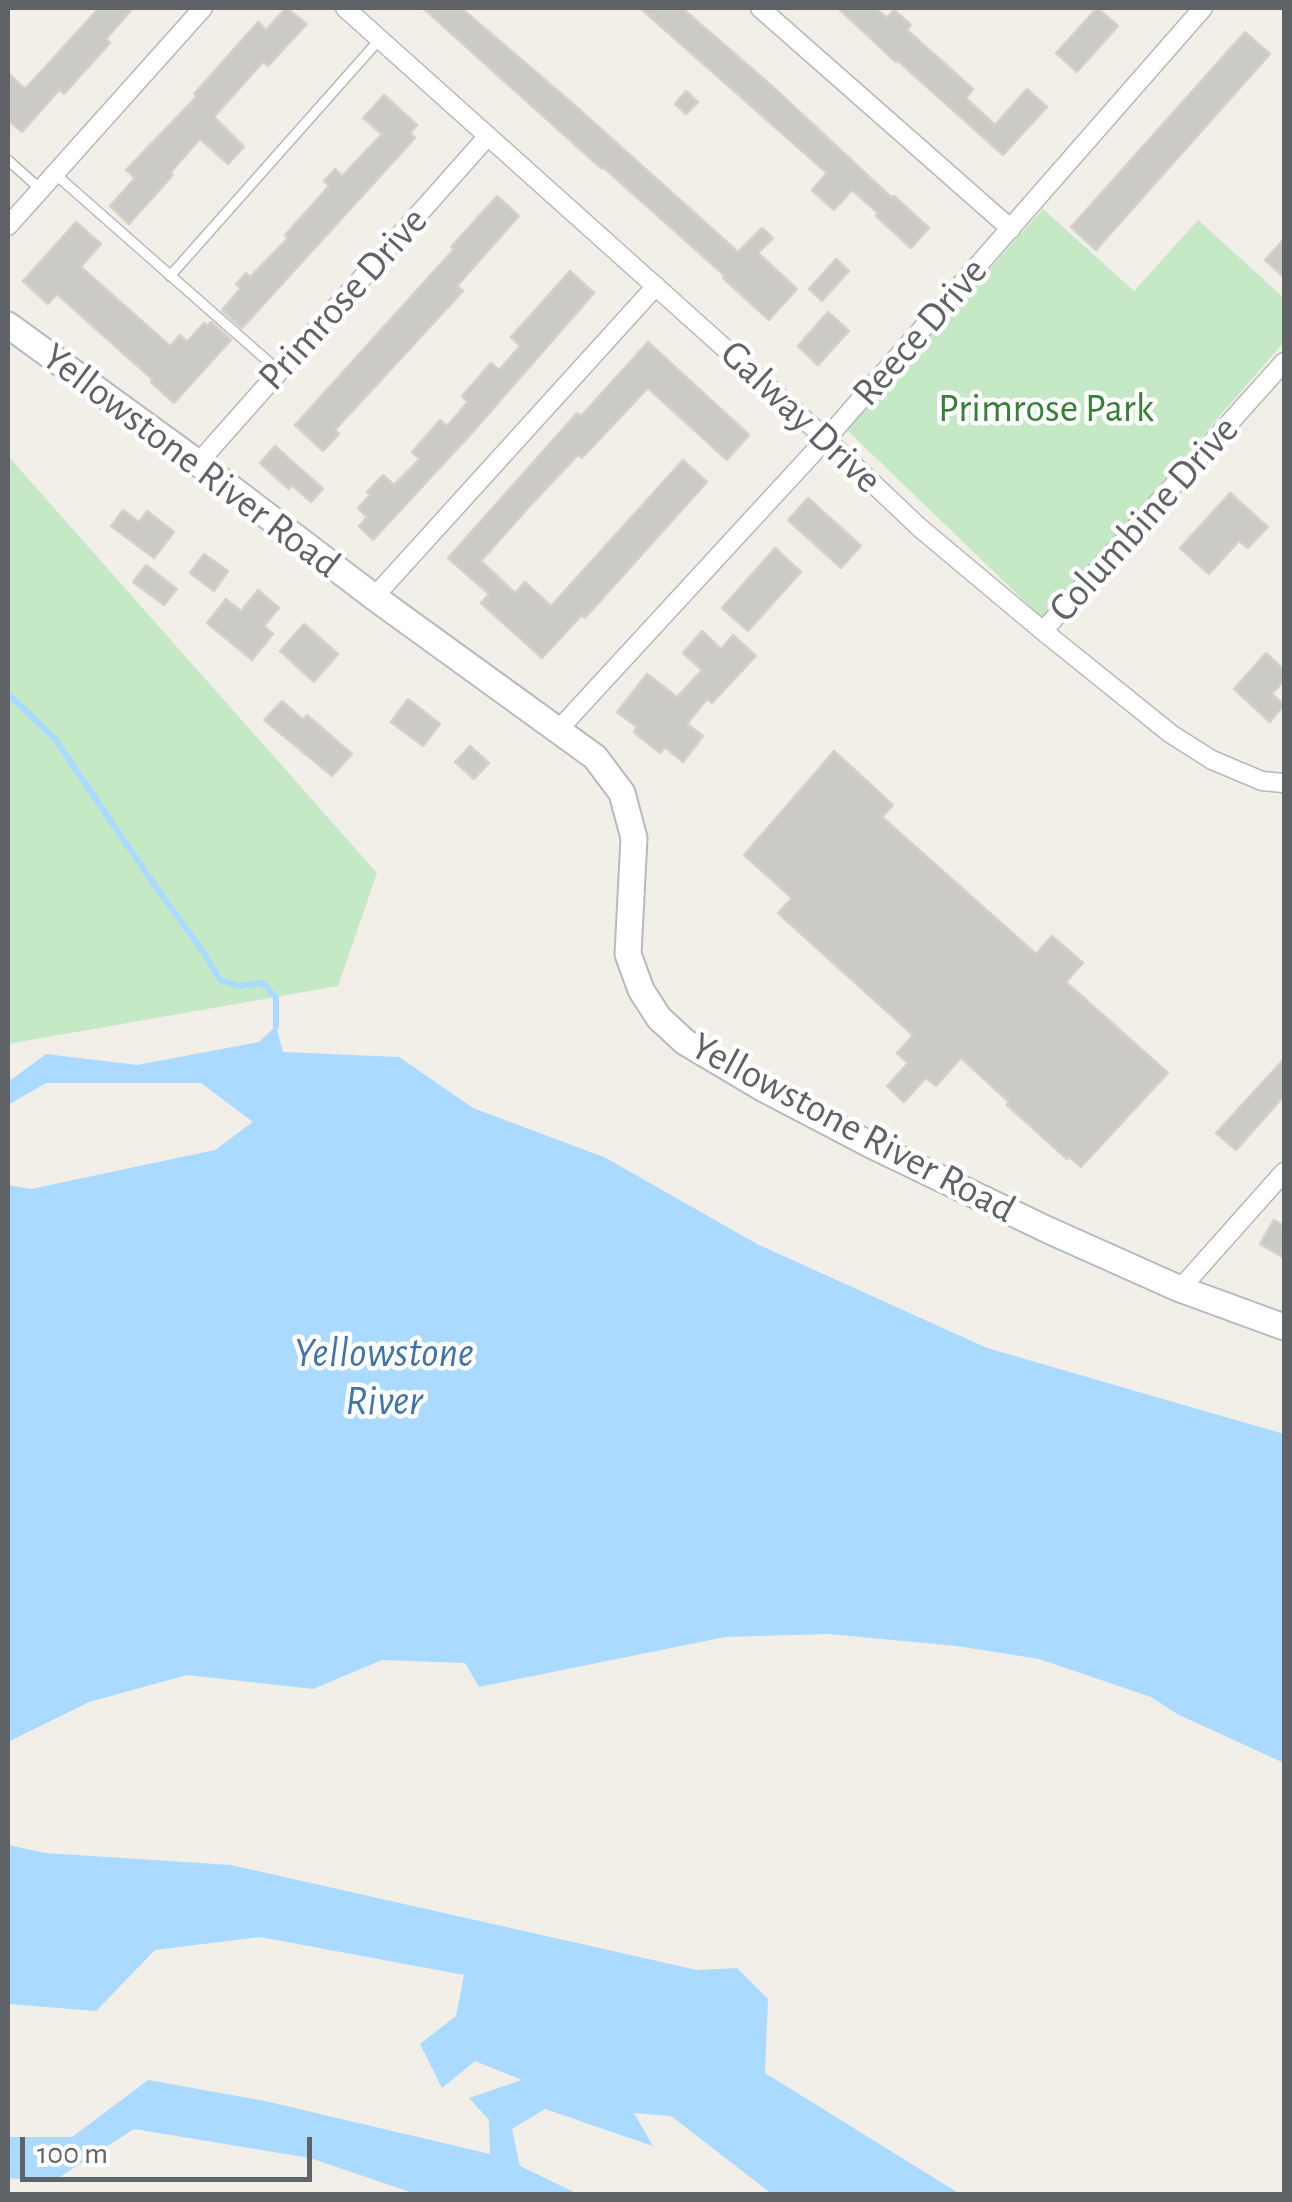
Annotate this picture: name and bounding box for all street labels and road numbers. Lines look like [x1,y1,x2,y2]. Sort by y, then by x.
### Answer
street label: Primrose Drive [248,197,438,401]
street label: Reece Drive [842,248,998,416]
street label: Galway Drive [710,330,892,504]
street label: Yellowstone River Road [33,333,349,589]
street label: Columbine Drive [1039,406,1249,632]
street label: Yellowstone River Road [683,1022,1023,1234]

